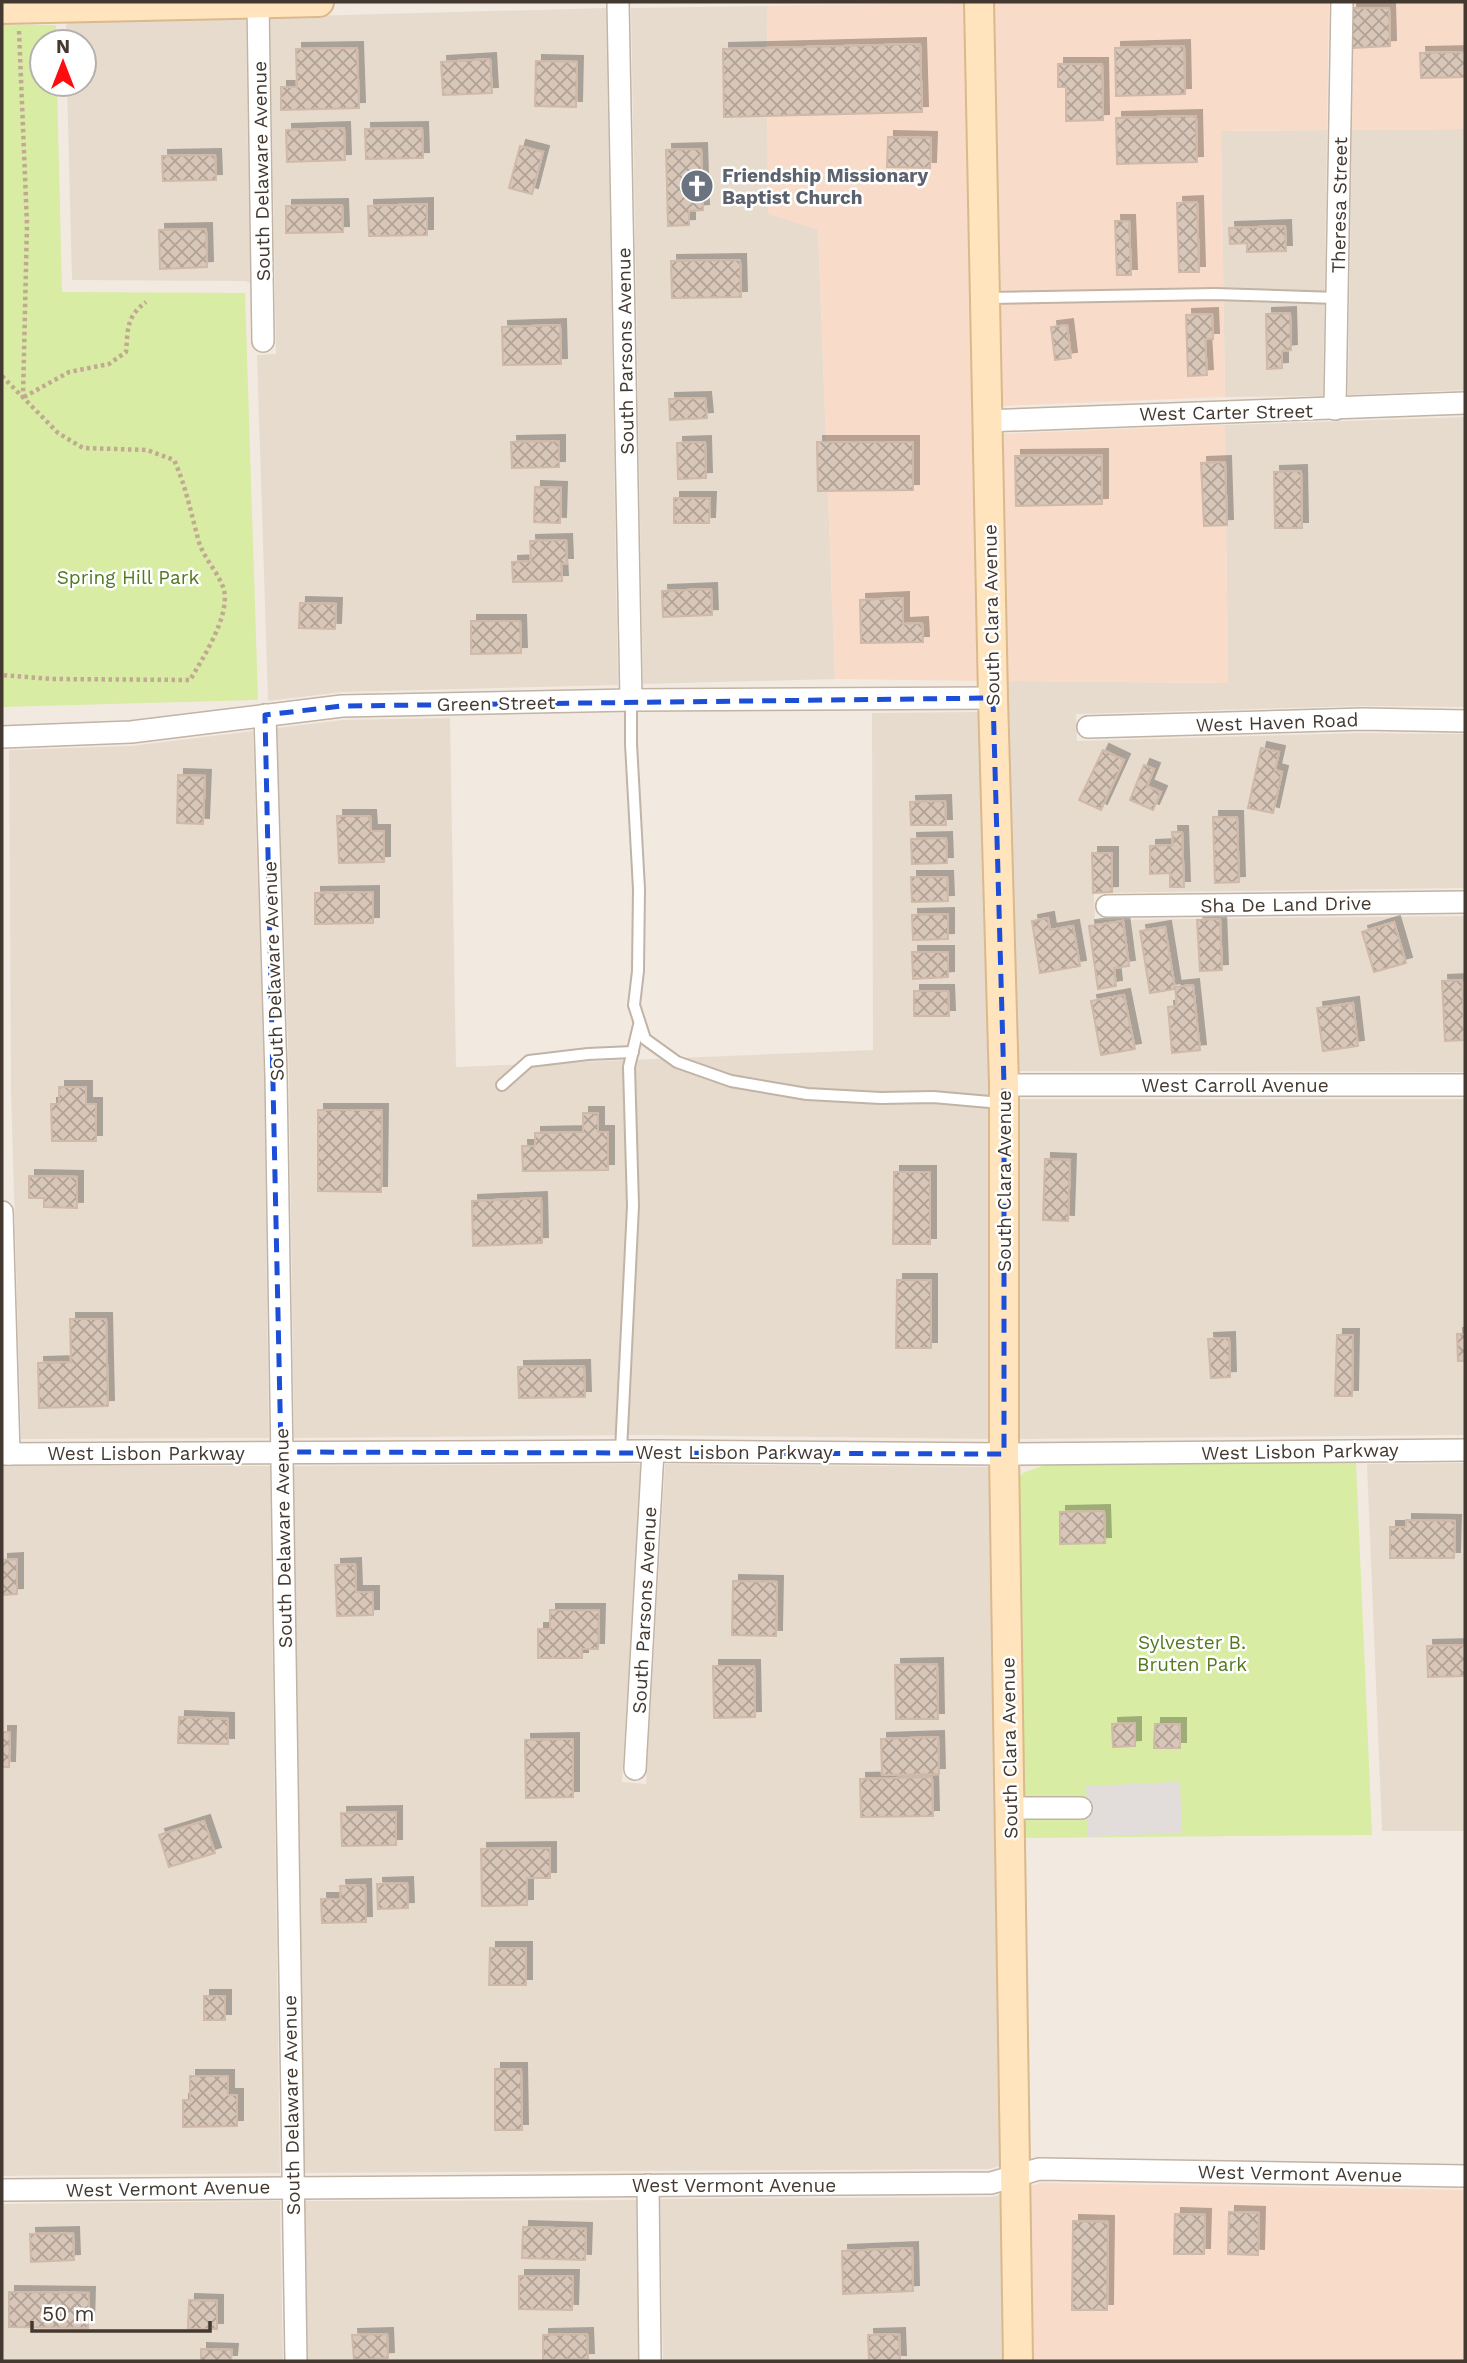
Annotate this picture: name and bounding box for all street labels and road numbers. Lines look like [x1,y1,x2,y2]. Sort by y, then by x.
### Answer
street label: South Delaware Avenue [248,61,275,281]
street label: Theresa Street [1327,137,1352,273]
street label: South Parsons Avenue [612,247,639,455]
street label: West Carter Street [1139,399,1313,426]
street label: South Clara Avenue [978,524,1005,706]
street label: Green Street [437,691,556,716]
street label: West Haven Road [1195,708,1359,737]
street label: South Delaware Avenue [258,860,289,1081]
street label: Sha De Land Drive [1200,892,1372,917]
street label: West Carroll Avenue [1141,1074,1329,1097]
street label: South Clara Avenue [993,1090,1016,1272]
street label: South Delaware Avenue [270,1428,297,1648]
street label: West Lisbon Parkway [1201,1438,1399,1465]
street label: West Lisbon Parkway [635,1441,833,1464]
street label: West Lisbon Parkway [47,1442,245,1465]
street label: South Parsons Avenue [628,1506,661,1714]
street label: South Clara Avenue [996,1657,1023,1839]
street label: South Delaware Avenue [278,1995,305,2215]
street label: West Vermont Avenue [1198,2160,1402,2187]
street label: West Vermont Avenue [632,2174,836,2197]
street label: West Vermont Avenue [66,2175,270,2202]

